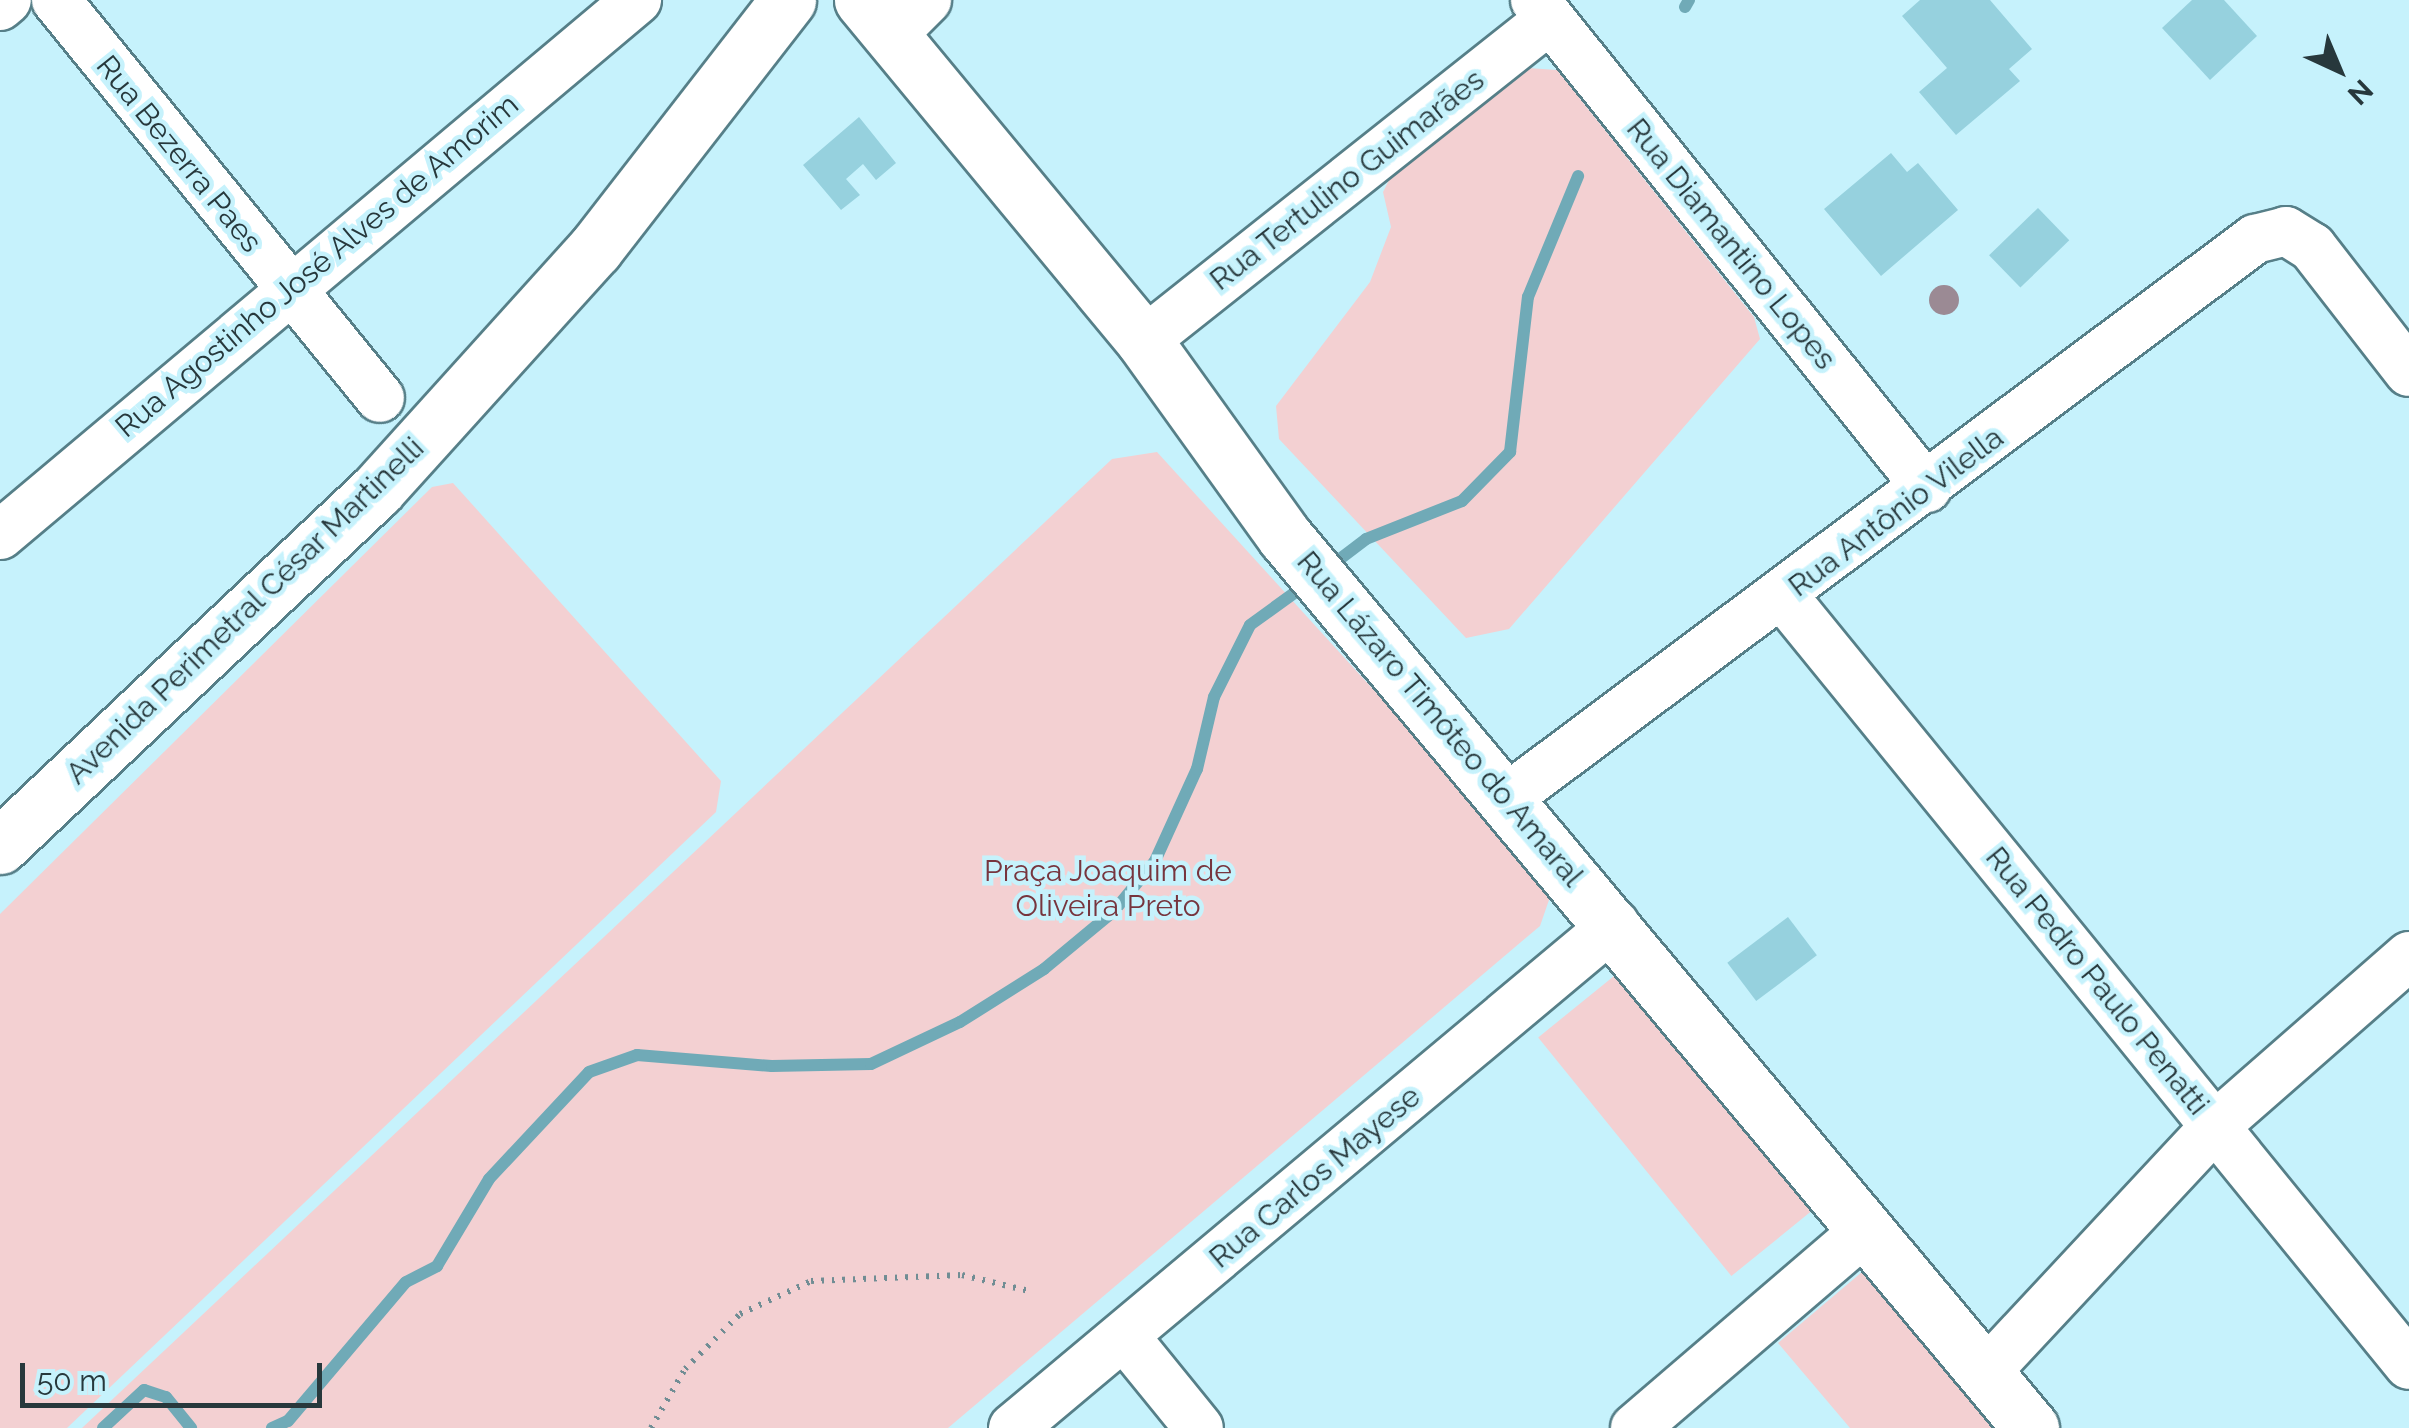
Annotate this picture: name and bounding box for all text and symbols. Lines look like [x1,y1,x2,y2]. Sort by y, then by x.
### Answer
north arrow [2289,20,2389,120]
street label: Rua Bezerra Paes [89,48,269,260]
street label: Rua Tertulino Guimarães [1203,62,1491,298]
text: N [2341,73,2379,111]
street label: Rua Agostinho José Alves de Amorim [107,86,527,446]
street label: Rua Diamantino Lopes [1619,111,1843,377]
street label: Rua Antônio Vilella [1781,419,2011,605]
street label: Avenida Perimetral César Martinelli [58,430,432,792]
street label: Rua Lázaro Timóteo do Amaral [1289,544,1591,894]
street label: Rua Pedro Paulo Penatti [1978,840,2216,1122]
park label: Praça Joaquim de Oliveira Preto [984,853,1232,924]
street label: Rua Carlos Mayese [1202,1078,1428,1276]
scale bar [25,1343,328,1405]
text: 50 m [37,1363,107,1398]

